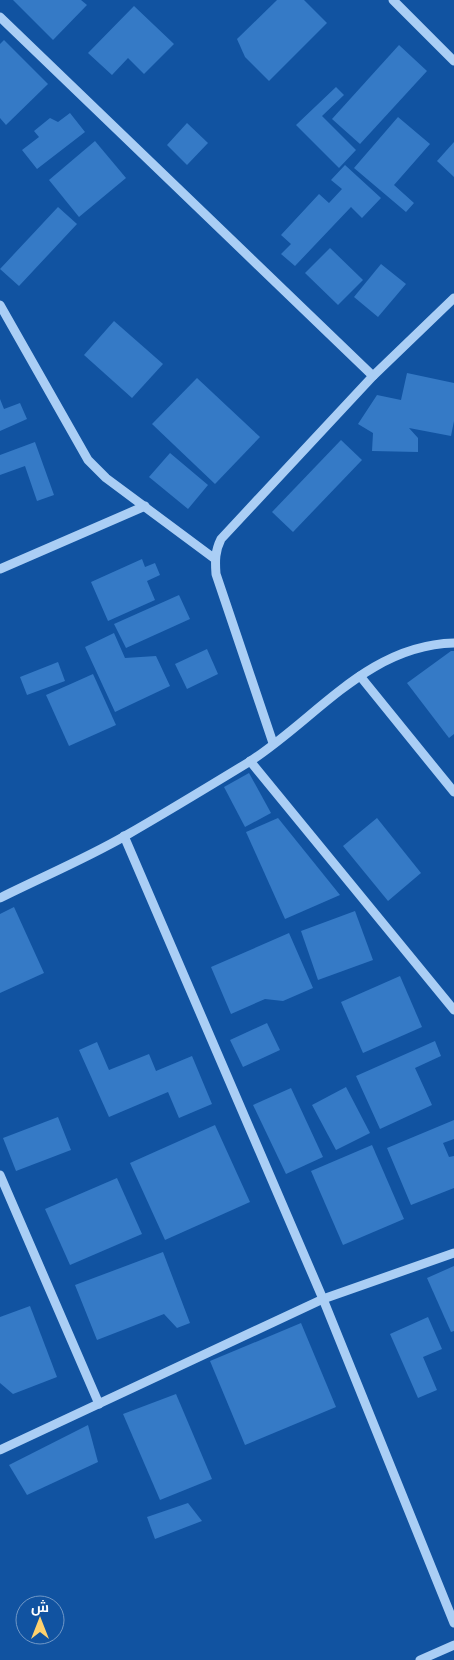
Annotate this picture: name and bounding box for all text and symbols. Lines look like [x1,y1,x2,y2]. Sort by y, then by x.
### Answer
north arrow [15,1595,65,1645]
text: ش [31,1598,49,1616]

